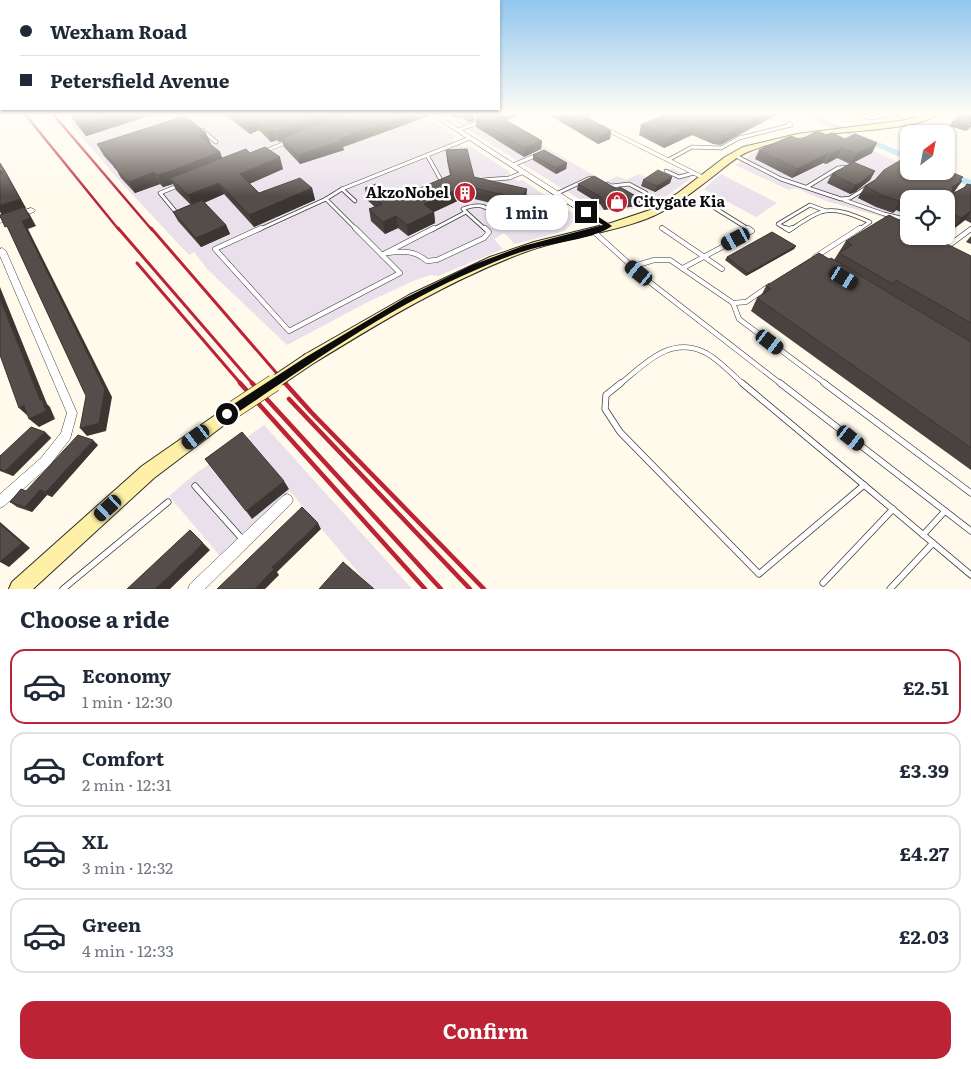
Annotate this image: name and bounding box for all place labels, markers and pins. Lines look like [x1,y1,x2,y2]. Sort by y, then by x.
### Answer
place label: AkzoNobel [366,180,450,203]
building icon: AkzoNobel [453,181,477,205]
place label: Citygate Kia [633,189,726,212]
shop icon: Citygate Kia [605,190,629,214]

